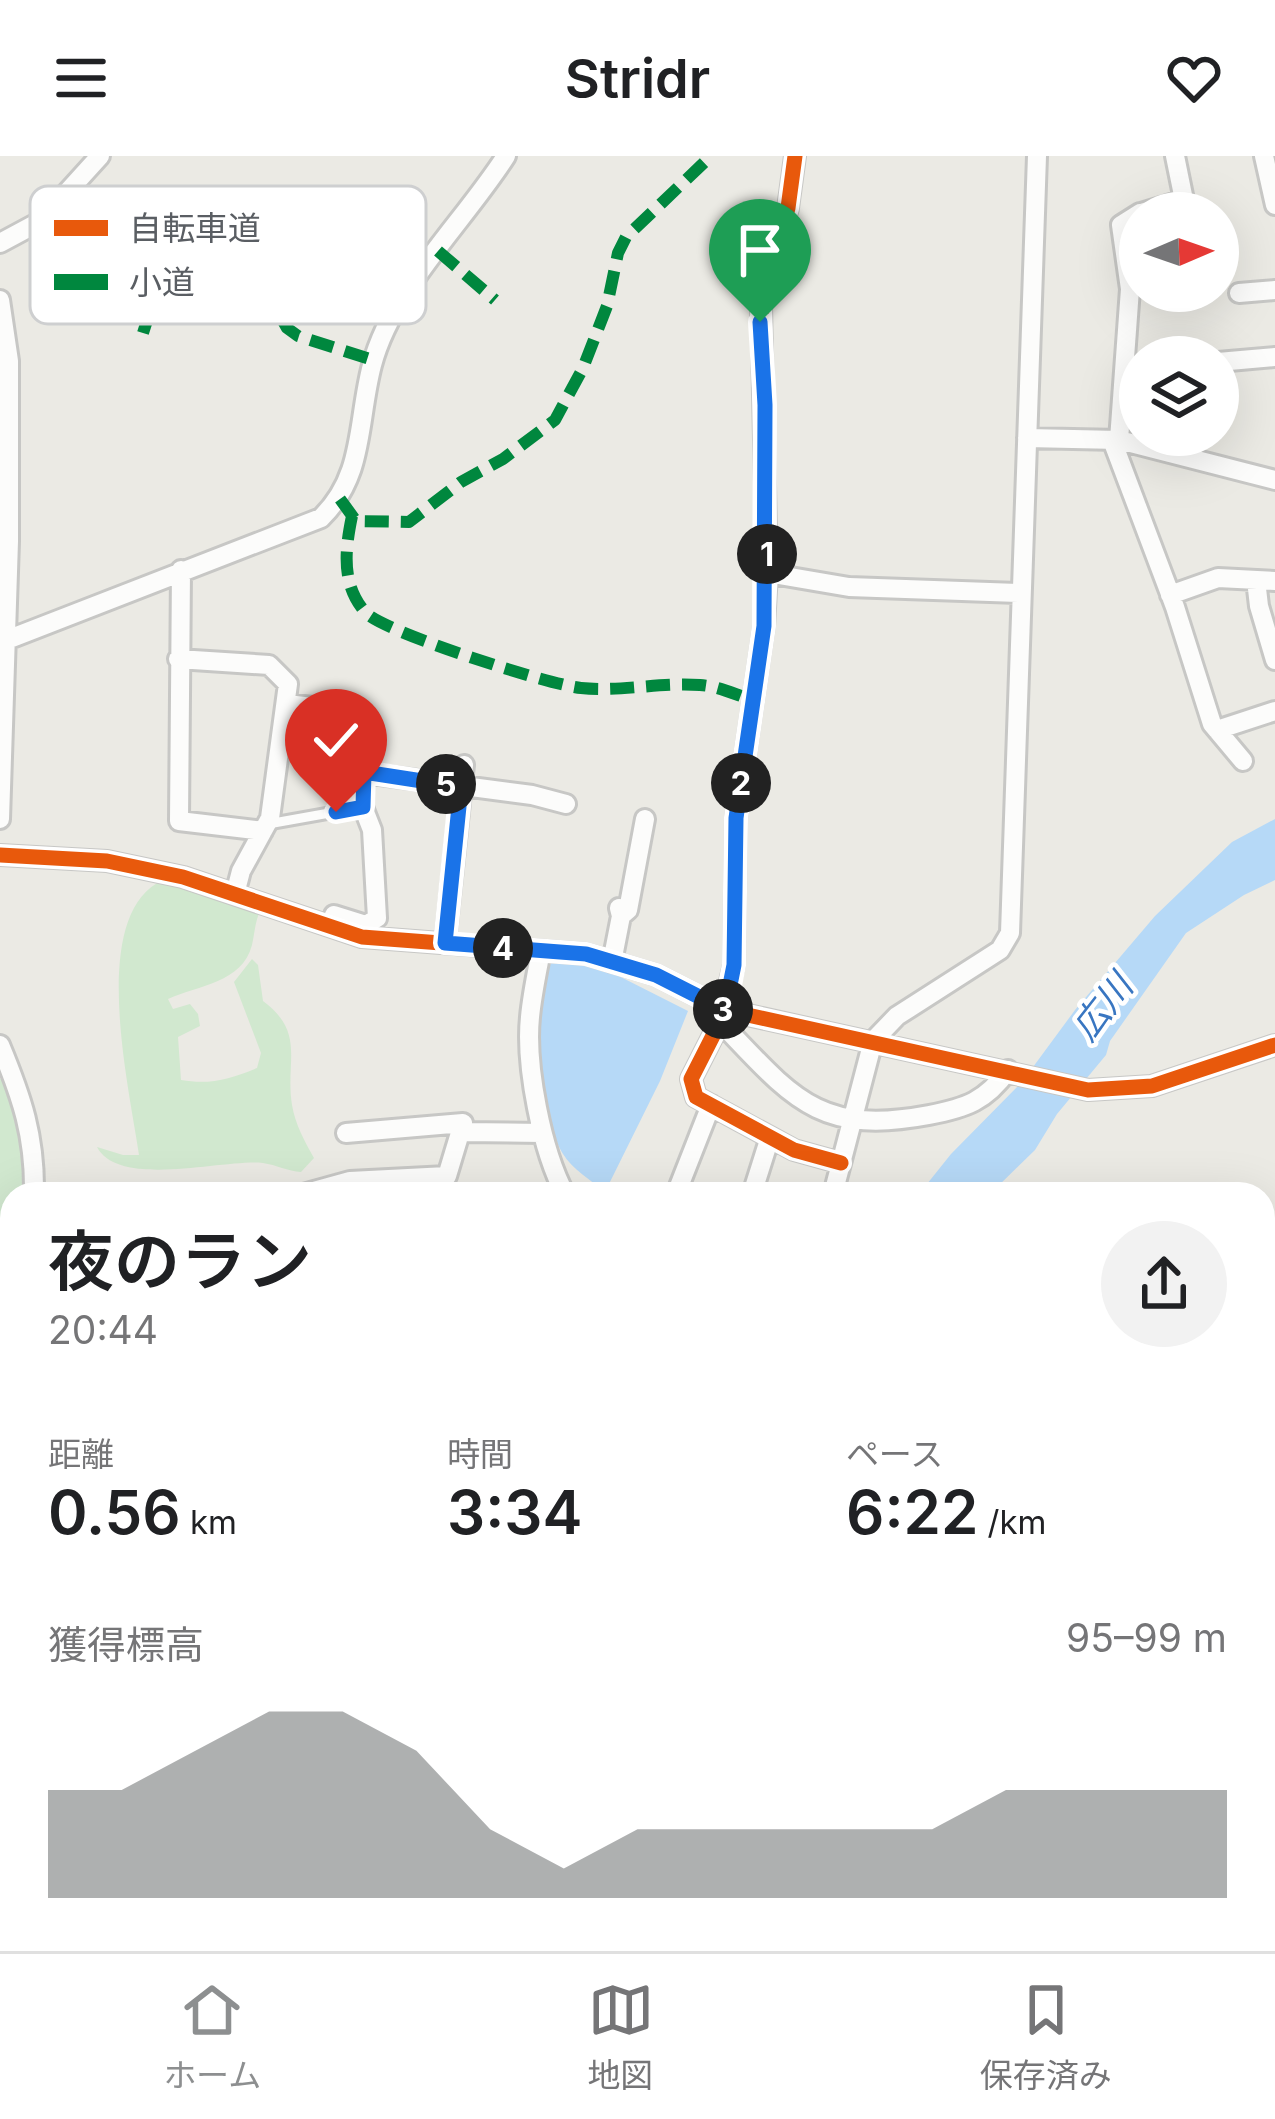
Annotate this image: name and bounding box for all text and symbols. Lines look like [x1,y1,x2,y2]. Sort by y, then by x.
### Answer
icon: menu [48,45,114,111]
icon: heart [1161,45,1227,111]
text: Stridr [565,46,710,111]
legend [30,186,426,324]
north arrow [1119,192,1239,312]
map controls [1119,192,1239,456]
pin [709,199,811,322]
text: 自転車道 [129,208,261,248]
icon: arrive [727,217,793,283]
text: 小道 [129,262,195,302]
button: layers [1119,336,1239,456]
pin: 1 [737,524,797,584]
text: 1 [760,534,774,574]
pin [285,689,387,812]
icon: check [303,707,369,773]
pin: 2 [711,753,771,813]
pin: 5 [416,754,476,814]
text: 2 [731,763,751,803]
text: 5 [435,764,457,804]
pin: 4 [473,918,533,978]
text: 4 [492,928,514,968]
water label: 広川 [1062,962,1144,1049]
pin: 3 [693,979,753,1039]
text: 3 [712,989,734,1029]
text: 夜のラン [48,1221,312,1301]
button: share [1101,1221,1227,1347]
text: 20:44 [48,1306,158,1353]
text: 距離 [48,1434,114,1474]
text: 時間 [447,1434,513,1474]
text: ペース [846,1434,943,1474]
text: 0.56 [48,1476,181,1548]
text: 3:34 [447,1476,582,1548]
text: 6:22 [846,1476,978,1548]
text: km [181,1502,237,1542]
text: /km [978,1502,1046,1542]
text: 95–99 m [1066,1614,1227,1661]
text: 獲得標高 [48,1621,204,1668]
tab: ホーム [163,1977,261,2097]
tab: 地図 [588,1977,654,2097]
tab: 保存済み [980,1977,1112,2097]

